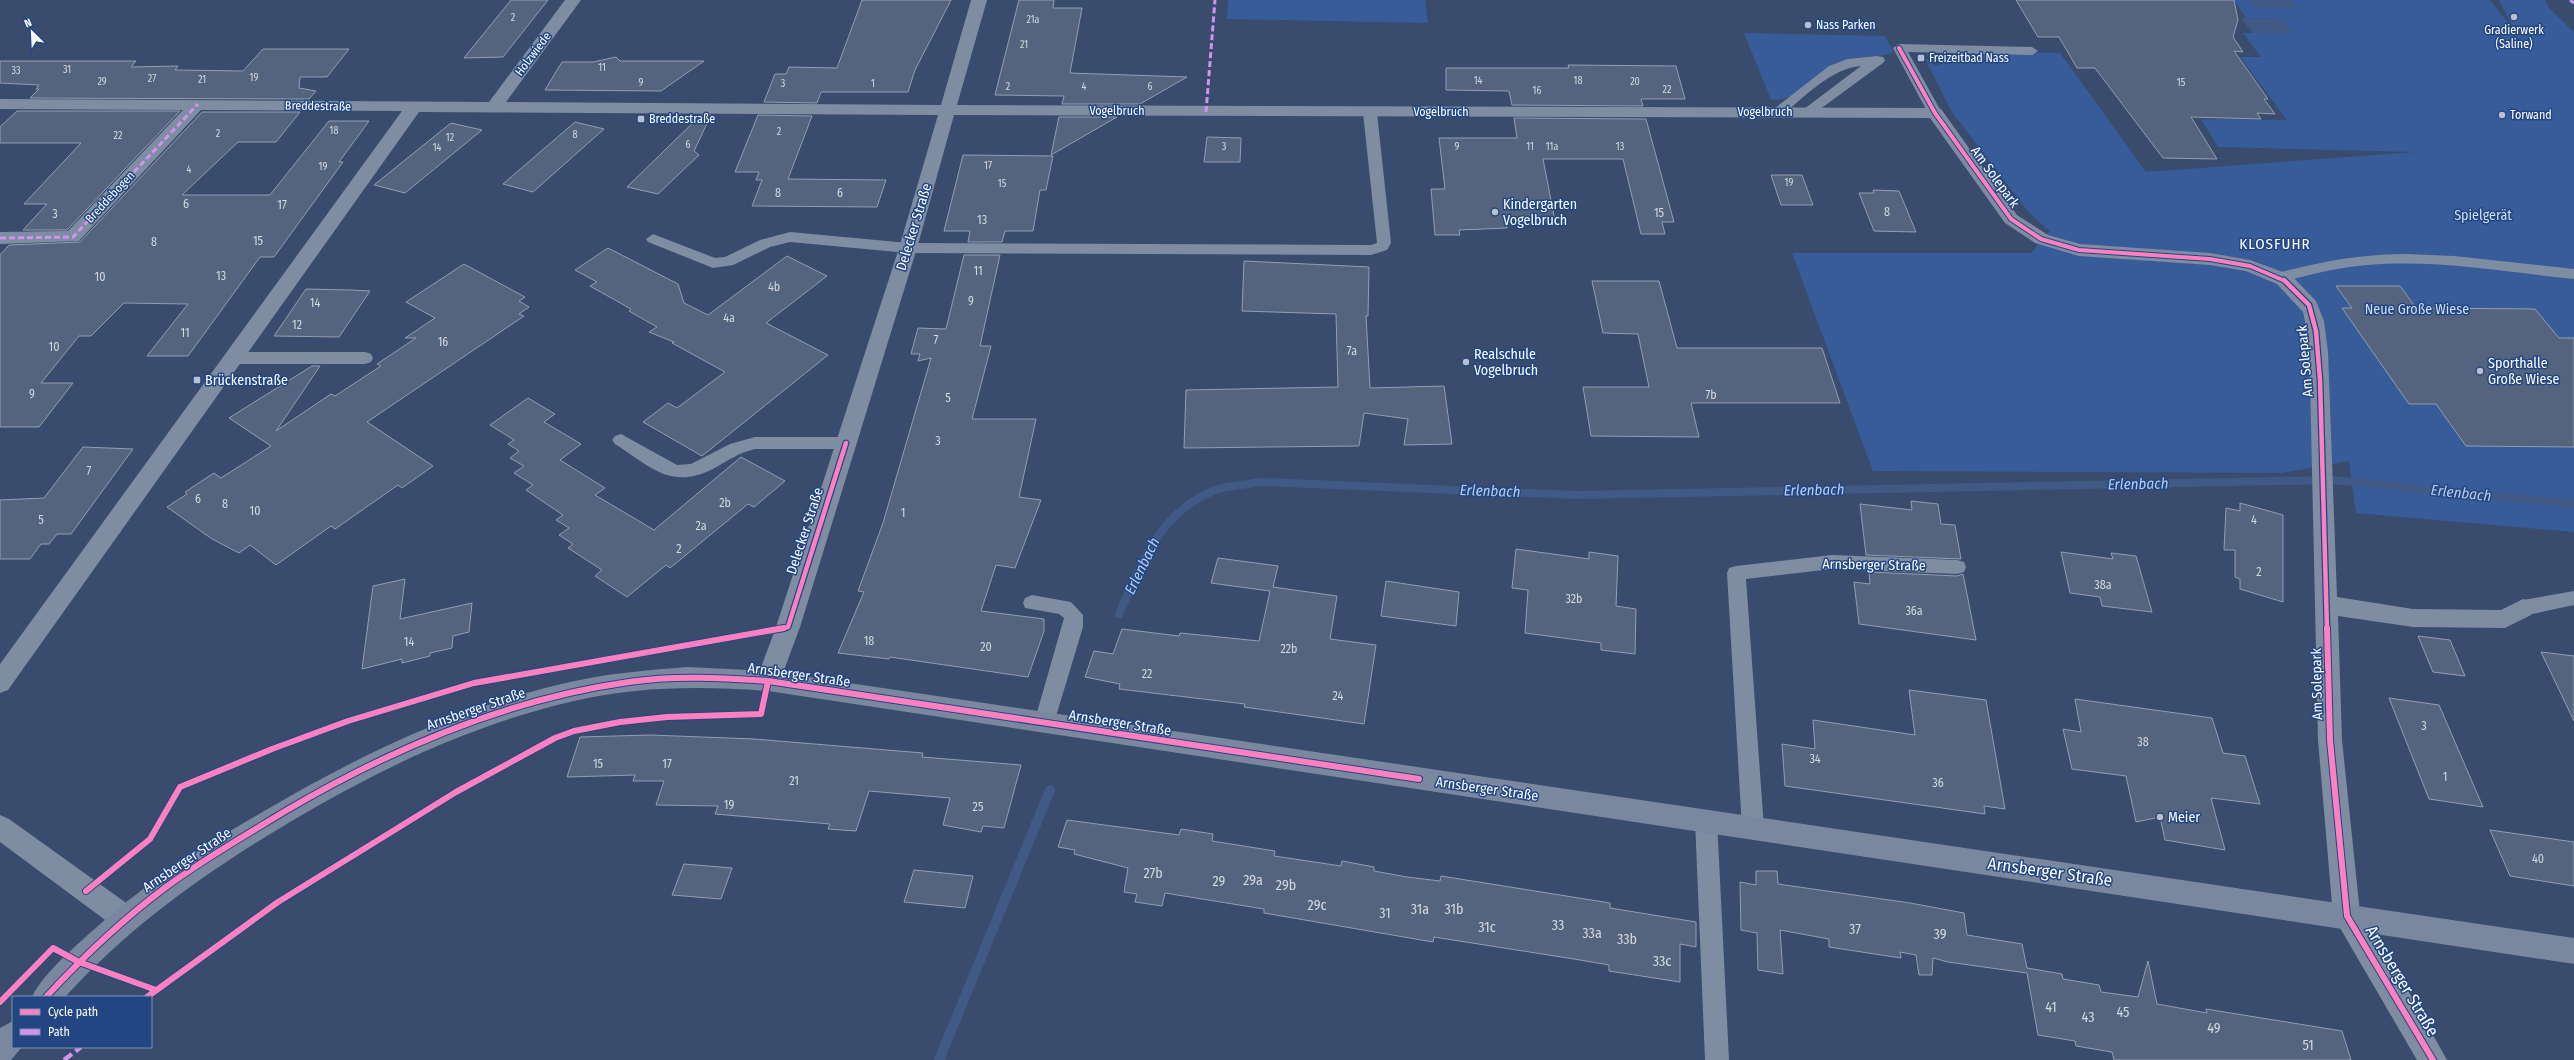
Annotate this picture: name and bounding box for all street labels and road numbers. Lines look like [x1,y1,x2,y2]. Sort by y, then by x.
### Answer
street label: Holzwiede [512,29,554,78]
street label: Breddestraße [285,98,351,114]
street label: Vogelbruch [1090,104,1144,118]
street label: Vogelbruch [1414,105,1468,119]
street label: Vogelbruch [1738,105,1792,119]
street label: Am Solepark [1967,143,2023,211]
street label: Breddebogen [83,168,137,226]
street label: Delecker Straße [893,181,935,273]
street label: Am Solepark [2293,324,2317,398]
street label: Delecker Straße [783,485,827,577]
street label: Arnsberger Straße [1822,556,1926,574]
street label: Am Solepark [2308,647,2326,720]
street label: Arnsberger Straße [747,659,851,691]
street label: Arnsberger Straße [424,684,528,734]
street label: Arnsberger Straße [1068,707,1172,739]
street label: Arnsberger Straße [1435,773,1539,805]
street label: Arnsberger Straße [139,824,235,896]
street label: Arnsberger Straße [1986,853,2114,891]
street label: Arnsberger Straße [2361,922,2443,1040]

